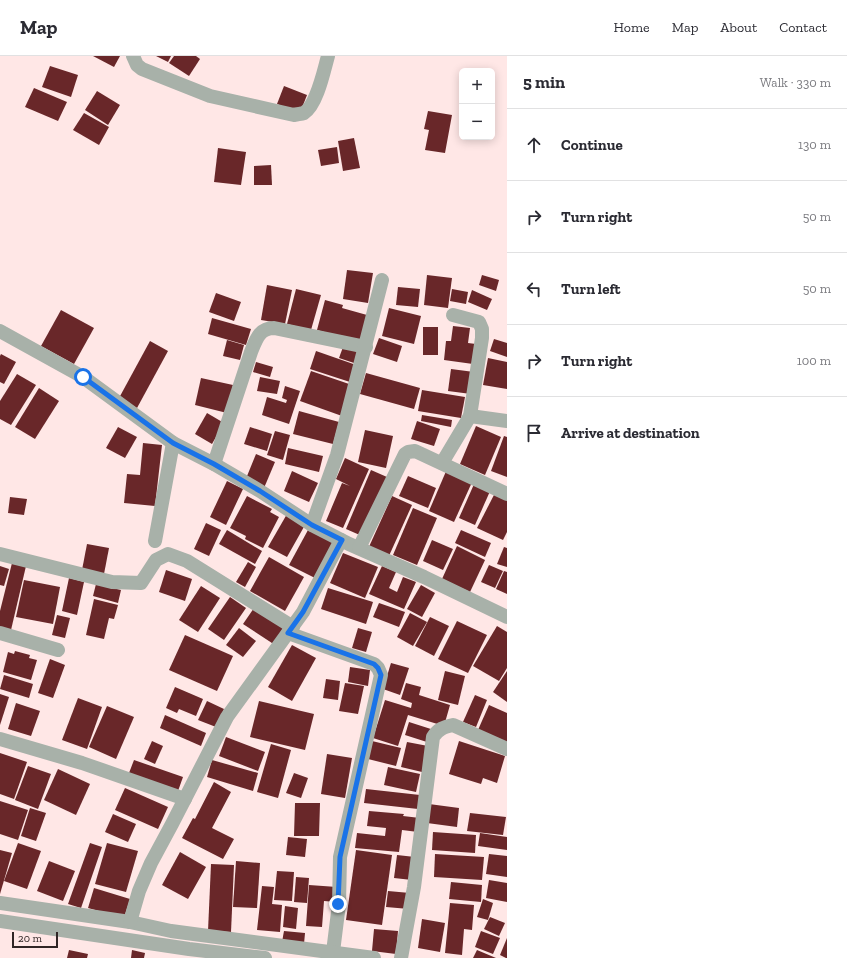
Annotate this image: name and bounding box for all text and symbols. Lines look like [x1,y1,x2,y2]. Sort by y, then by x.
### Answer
text: Map [20,16,57,39]
text: Home [614,19,650,36]
text: Map [672,19,698,36]
text: About [720,19,757,36]
text: Contact [779,19,827,36]
map controls [459,68,495,140]
button: + [459,68,495,104]
text: 5 min [523,72,565,92]
text: Walk · 330 m [760,75,831,90]
button: − [459,104,495,140]
icon: ahead [523,134,545,156]
text: Continue [561,136,623,154]
text: 130 m [798,137,831,152]
icon: right [523,206,545,228]
text: Turn right [561,208,632,226]
text: 50 m [803,209,831,224]
icon: left [523,278,545,300]
text: Turn left [561,280,621,298]
text: 50 m [803,281,831,296]
icon: right [523,350,545,372]
text: Turn right [561,352,632,370]
text: 100 m [797,353,831,368]
route start [74,368,92,386]
icon: arrive [523,422,545,444]
text: Arrive at destination [561,424,700,442]
route end [329,895,347,913]
scale bar [12,930,58,949]
text: 20 m [18,932,42,945]

